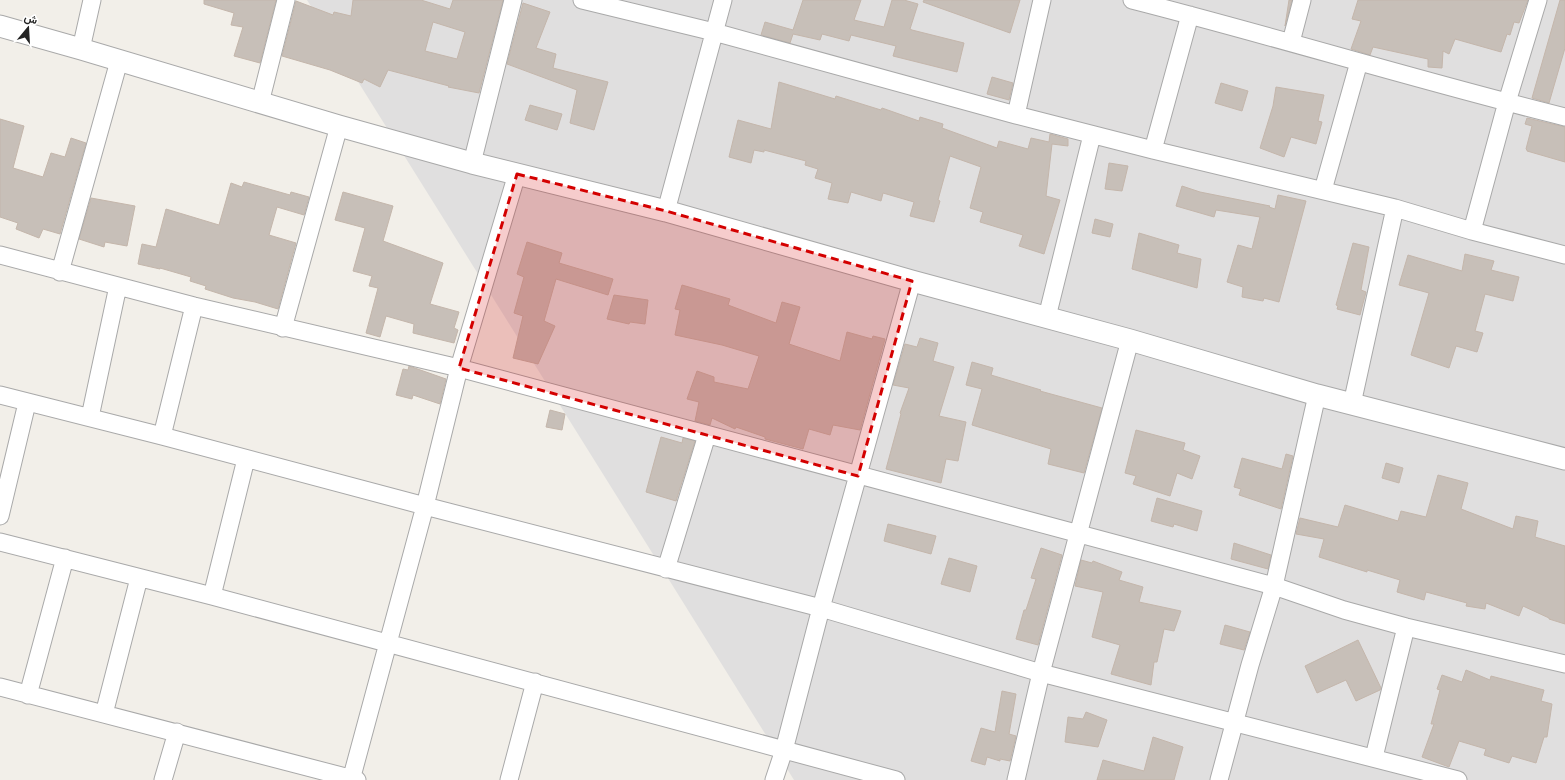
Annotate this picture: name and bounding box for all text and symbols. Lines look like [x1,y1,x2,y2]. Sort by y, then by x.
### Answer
north arrow [8,8,48,48]
text: ش [23,11,39,27]

